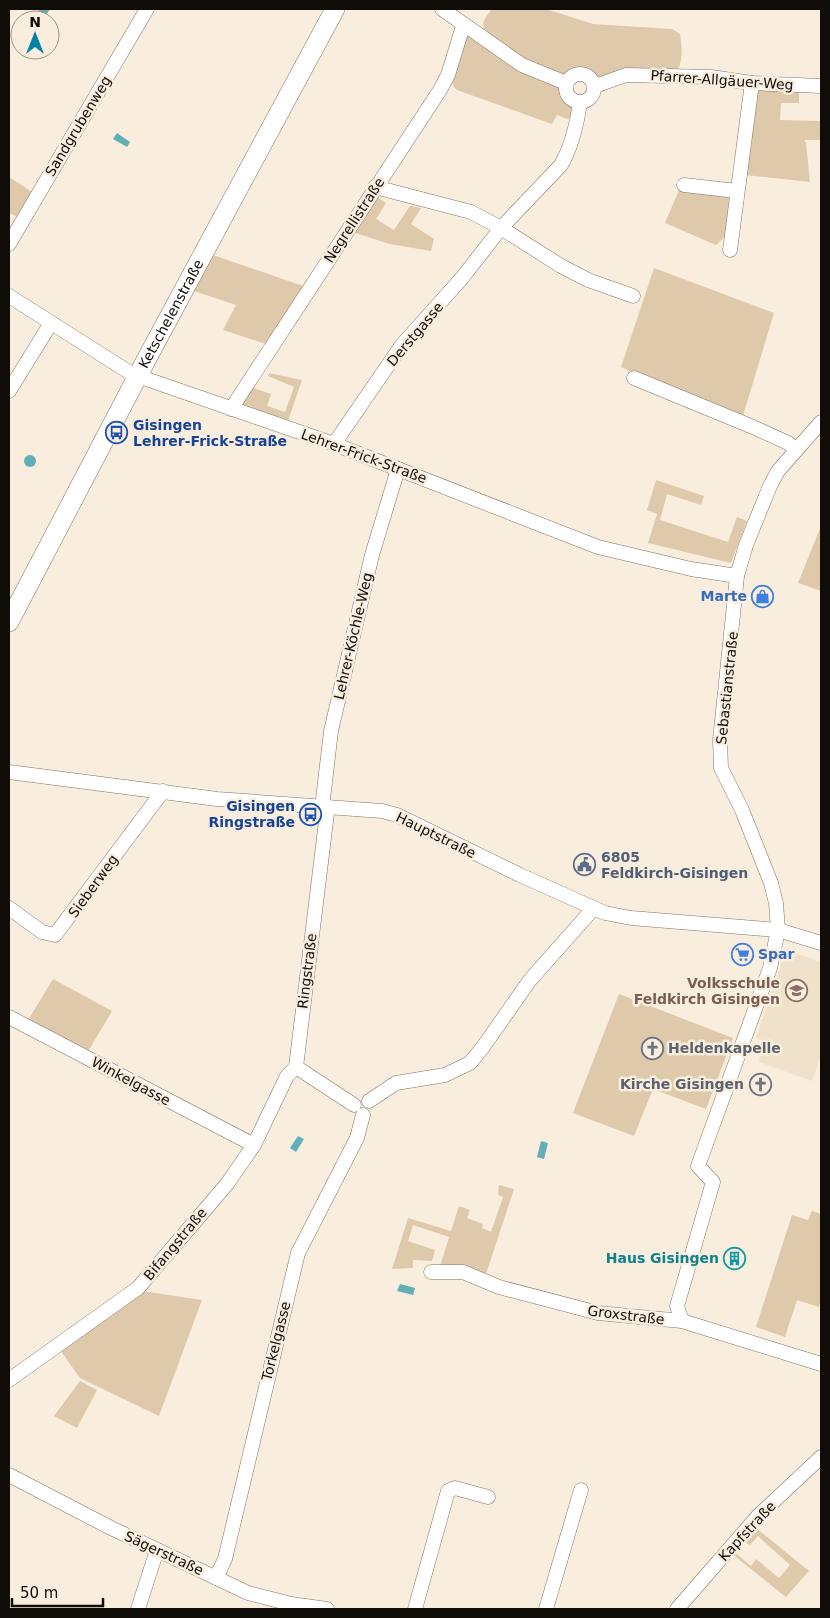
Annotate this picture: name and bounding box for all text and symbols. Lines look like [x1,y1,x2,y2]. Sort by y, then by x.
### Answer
north arrow [10,10,60,60]
text: N [29,14,41,30]
street label: Pfarrer-Allgäuer-Weg [650,67,794,93]
street label: Sandgrubenweg [42,73,114,179]
street label: Negrellistraße [321,174,387,266]
street label: Ketschelenstraße [135,257,207,371]
street label: Derstgasse [384,299,446,369]
place label: Gisingen Lehrer-Frick-Straße [133,417,287,449]
bus stop icon: Gisingen Lehrer-Frick-Straße [105,421,129,445]
street label: Lehrer-Frick-Straße [299,426,429,486]
street label: Lehrer-Köchle-Weg [331,571,375,701]
shop icon: Marte [751,584,775,608]
place label: Marte [701,588,747,604]
street label: Sebastianstraße [713,631,741,745]
place label: Gisingen Ringstraße [208,798,295,830]
bus stop icon: Gisingen Ringstraße [299,802,323,826]
street label: Hauptstraße [393,809,479,861]
place label: 6805 Feldkirch-Gisingen [601,849,748,881]
street label: Sieberweg [65,852,121,920]
public building icon: 6805 Feldkirch-Gisingen [573,853,597,877]
street label: Ringstraße [294,932,320,1010]
supermarket icon: Spar [730,942,754,966]
place label: Spar [758,946,795,962]
place label: Volksschule Feldkirch Gisingen [634,975,780,1007]
school or university icon: Volksschule Feldkirch Gisingen [784,979,808,1003]
church icon: Heldenkapelle [640,1036,664,1060]
place label: Heldenkapelle [668,1040,781,1056]
street label: Winkelgasse [89,1053,173,1109]
church icon: Kirche Gisingen [748,1072,772,1096]
place label: Kirche Gisingen [620,1076,744,1092]
street label: Bifangstraße [140,1205,210,1283]
building icon: Haus Gisingen [723,1246,747,1270]
place label: Haus Gisingen [606,1250,719,1266]
street label: Torkelgasse [258,1300,294,1383]
street label: Groxstraße [587,1302,665,1328]
street label: Kapfstraße [715,1498,779,1564]
street label: Sägerstraße [122,1528,206,1578]
scale bar [12,1576,104,1608]
text: 50 m [20,1584,58,1602]

